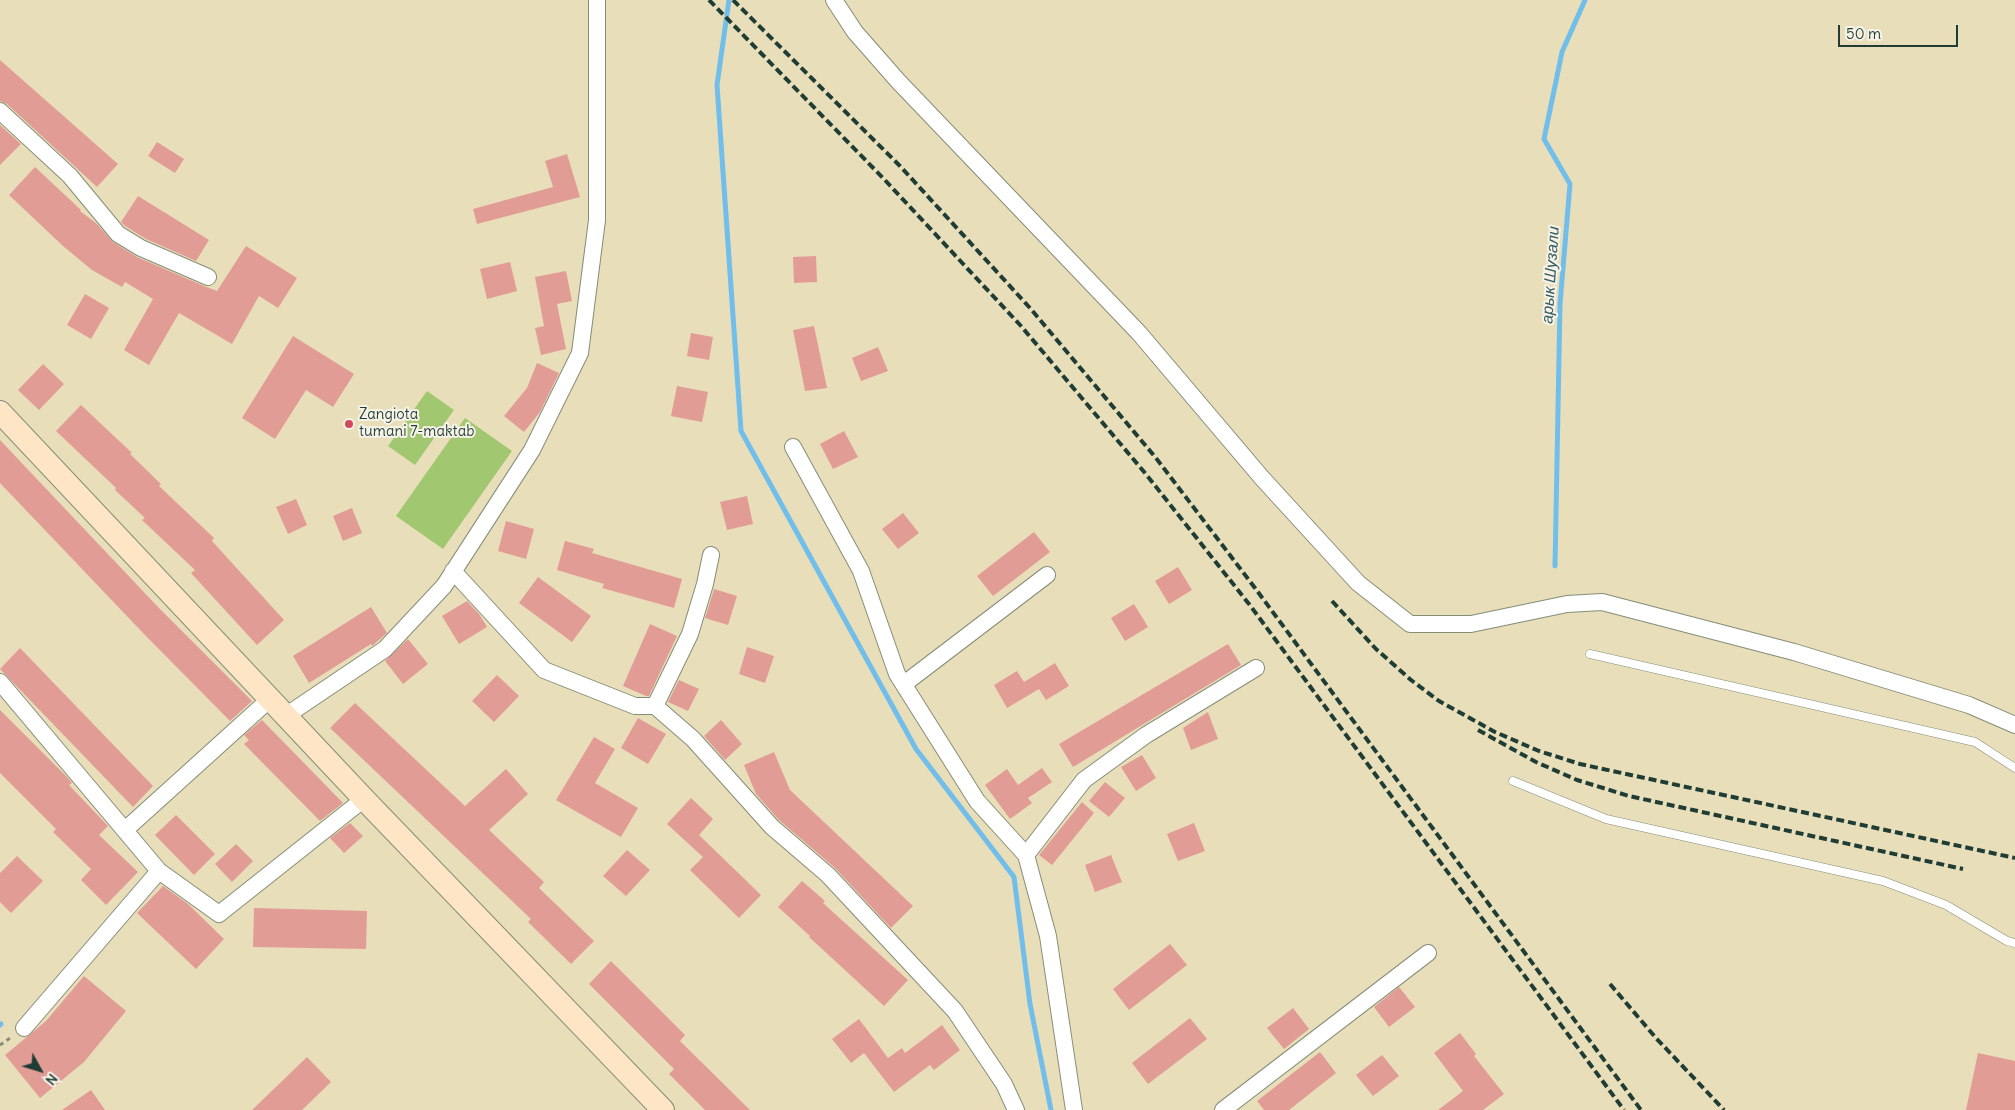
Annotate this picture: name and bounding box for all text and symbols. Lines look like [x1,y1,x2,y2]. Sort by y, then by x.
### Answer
scale bar [1840,15,1960,47]
text: 50 m [1846,24,1881,43]
water label: арык Шузали [1538,226,1564,324]
place label: Zangiota tumani 7-maktab [359,406,474,441]
marker: Zangiota tumani 7-maktab [343,418,355,430]
north arrow [15,1045,65,1095]
text: N [42,1070,62,1089]

